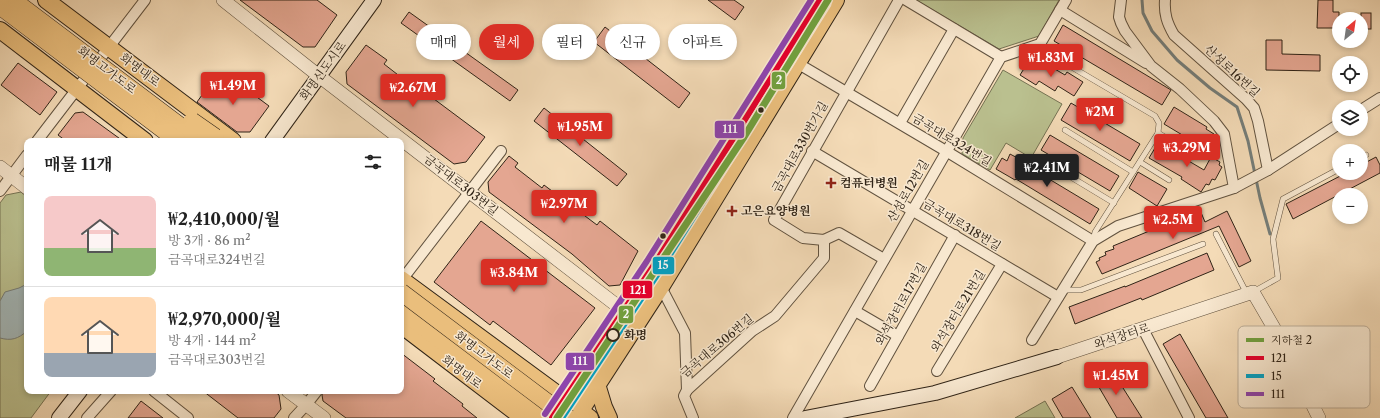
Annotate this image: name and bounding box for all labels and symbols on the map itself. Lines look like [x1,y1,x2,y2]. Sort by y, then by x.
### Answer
north arrow [1332,12,1368,48]
street label: 화명신도시로 [296,38,349,103]
street label: 산성로16번길 [1202,41,1263,100]
street label: 화명고가도로 [75,43,140,97]
pin: ₩1.83M [1018,44,1084,78]
street label: 화명대로 [117,50,164,90]
line badge: 2 [771,71,786,90]
pin: ₩1.49M [200,72,266,106]
text: 2 [776,73,783,87]
pin: ₩2.67M [380,74,446,108]
pin: ₩2M [1081,98,1119,132]
street label: 금곡대로330번가길 [768,99,831,195]
unlabelled marker [756,105,766,115]
street label: 금곡대로324번길 [910,110,995,169]
pin: ₩1.95M [547,113,613,147]
line badge: 111 [714,120,745,139]
text: 111 [723,122,737,136]
pin: ₩3.29M [1154,134,1220,168]
street label: 금곡대로303번길 [421,151,502,218]
pin: ₩2.41M [1014,154,1080,188]
street label: 산성로12번길 [884,157,932,225]
place label: 컴퓨터병원 [840,175,898,190]
marker: 컴퓨터병원 [825,177,837,189]
pin: ₩2.97M [531,190,597,224]
street label: 금곡대로318번길 [921,195,1004,254]
place label: 고은요양병원 [741,203,811,218]
marker: 고은요양병원 [726,205,738,217]
pin: ₩2.5M [1145,206,1201,240]
unlabelled marker [658,231,668,241]
line badge: 15 [652,256,675,275]
text: 15 [657,258,669,272]
pin: ₩3.84M [481,259,547,293]
street label: 와석장터로17번길 [872,260,929,348]
street label: 와석장터로21번길 [927,267,988,355]
line badge: 121 [622,280,653,299]
text: 121 [630,283,646,297]
line badge: 2 [618,305,634,324]
text: 2 [623,307,630,321]
street label: 금곡대로306번길 [677,311,756,381]
street label: 와석장터로 [1092,319,1152,352]
legend [1238,326,1370,408]
place label: 화명 [624,327,647,342]
street label: 화명고가도로 [452,328,517,382]
marker: 화명 [606,328,620,342]
text: 지하철 2 [1271,333,1312,347]
text: 121 [1271,351,1287,365]
street label: 화명대로 [439,352,486,392]
line badge: 111 [565,352,595,371]
text: 111 [573,354,587,368]
pin: ₩1.45M [1083,362,1149,396]
text: 15 [1271,369,1282,383]
text: 111 [1271,387,1285,401]

